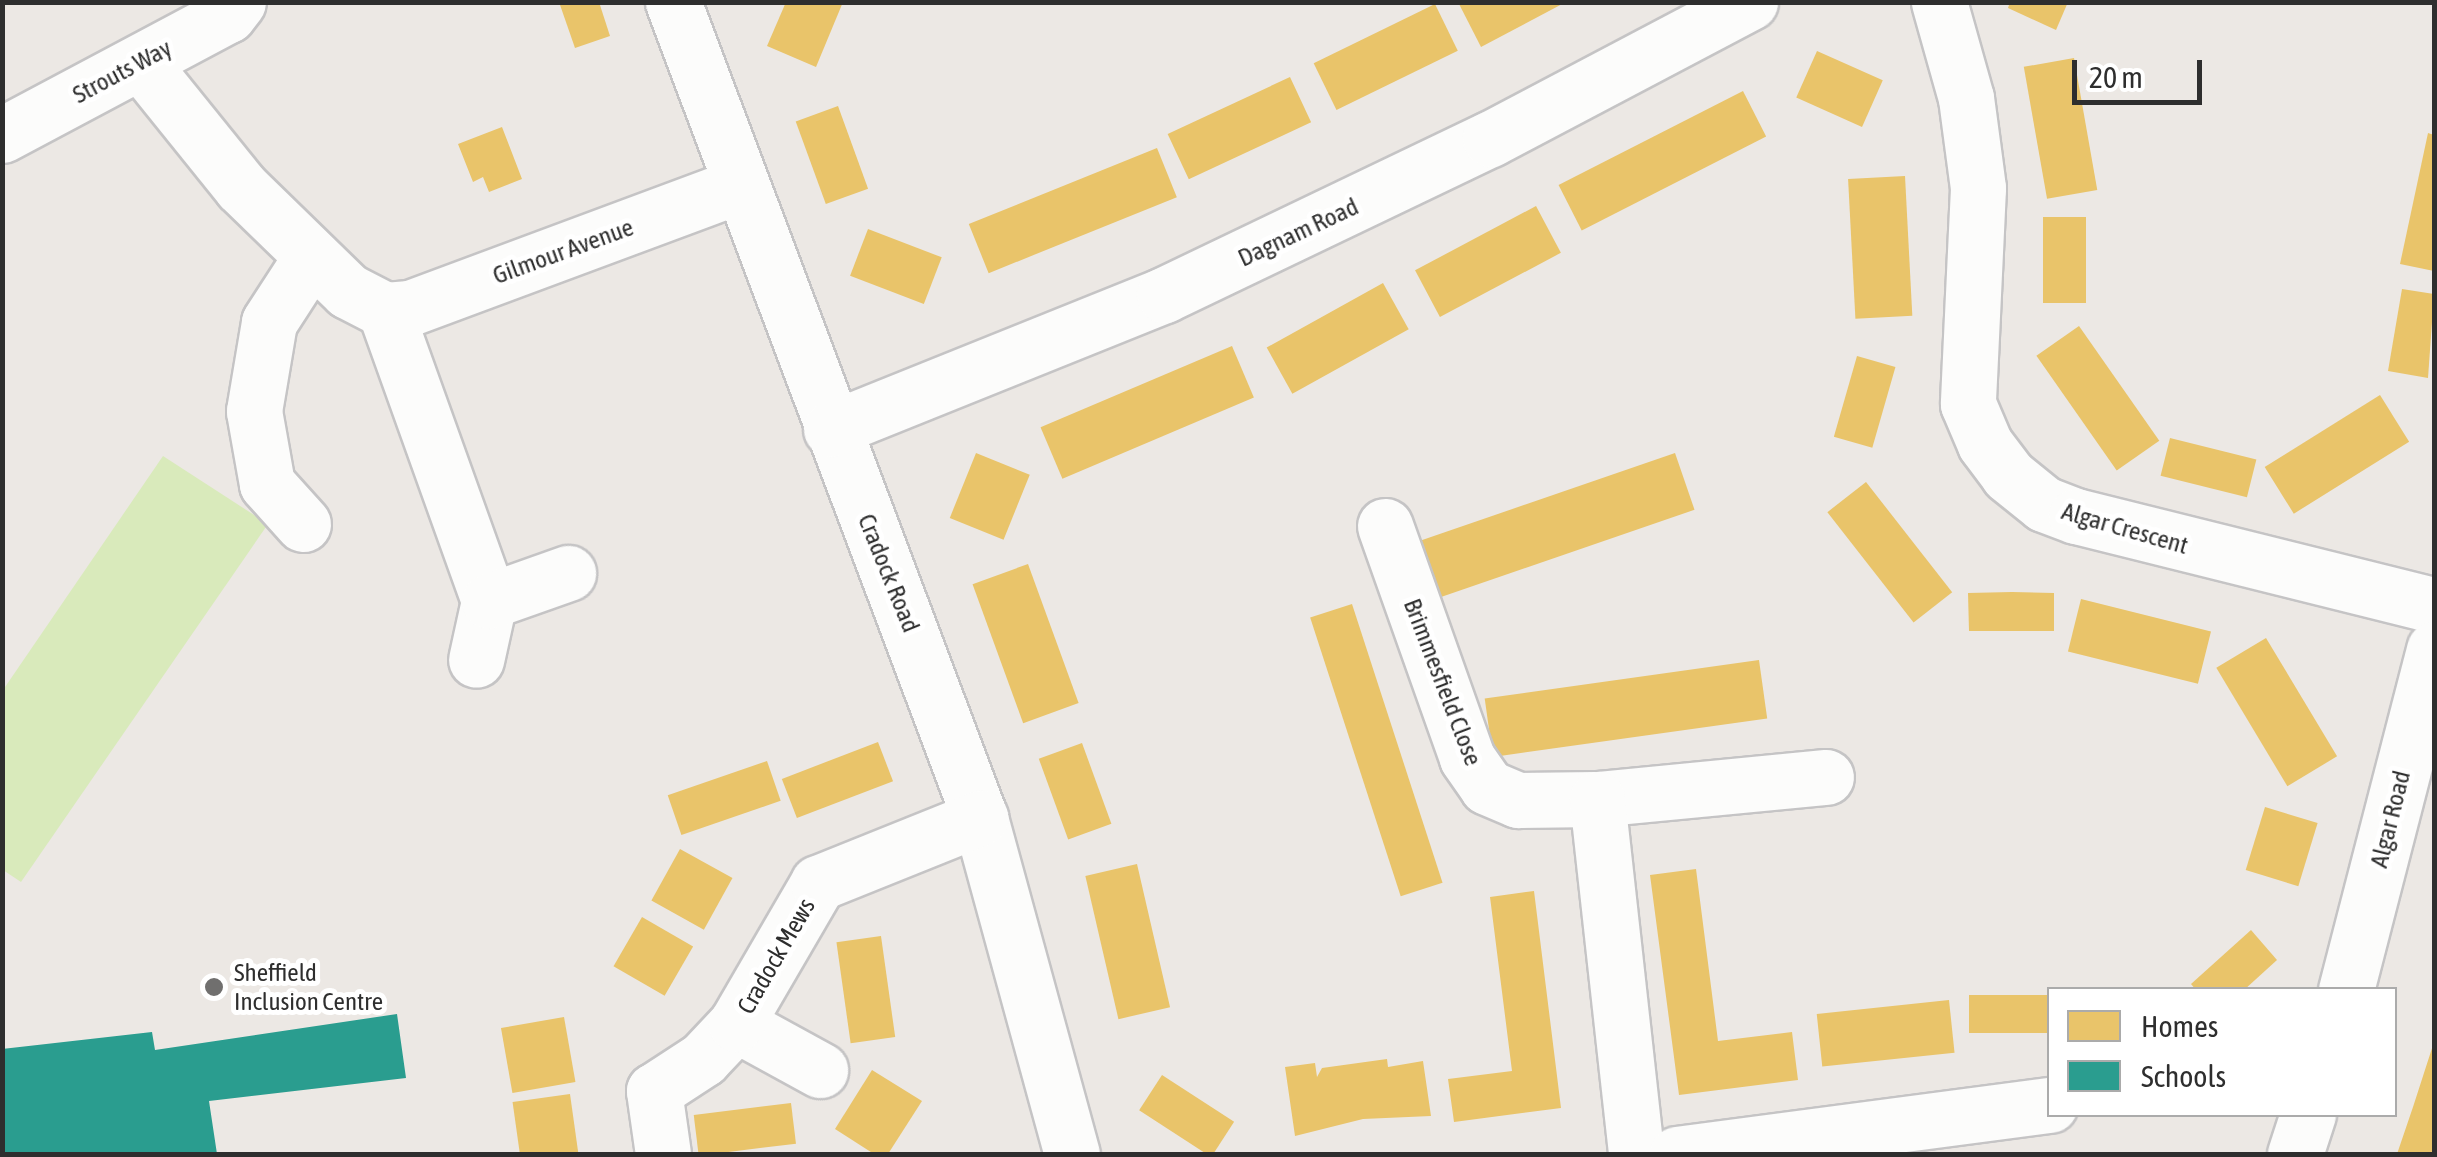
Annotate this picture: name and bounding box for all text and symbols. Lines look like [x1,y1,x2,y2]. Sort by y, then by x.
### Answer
street label: Strouts Way [67,32,177,110]
scale bar [2077,40,2207,102]
text: 20 m [2089,60,2143,94]
street label: Dagnam Road [1233,191,1363,273]
street label: Gilmour Avenue [489,212,637,290]
street label: Algar Crescent [2058,496,2192,560]
street label: Cradock Road [852,510,926,636]
street label: Brimmesfield Close [1397,594,1489,770]
street label: Algar Road [2363,767,2417,871]
street label: Cradock Mews [731,893,821,1019]
place label: Sheffield Inclusion Centre [234,958,383,1017]
marker: Sheffield Inclusion Centre [203,976,225,998]
legend [2047,987,2397,1117]
text: Homes [2141,1009,2218,1043]
text: Schools [2141,1059,2226,1093]

